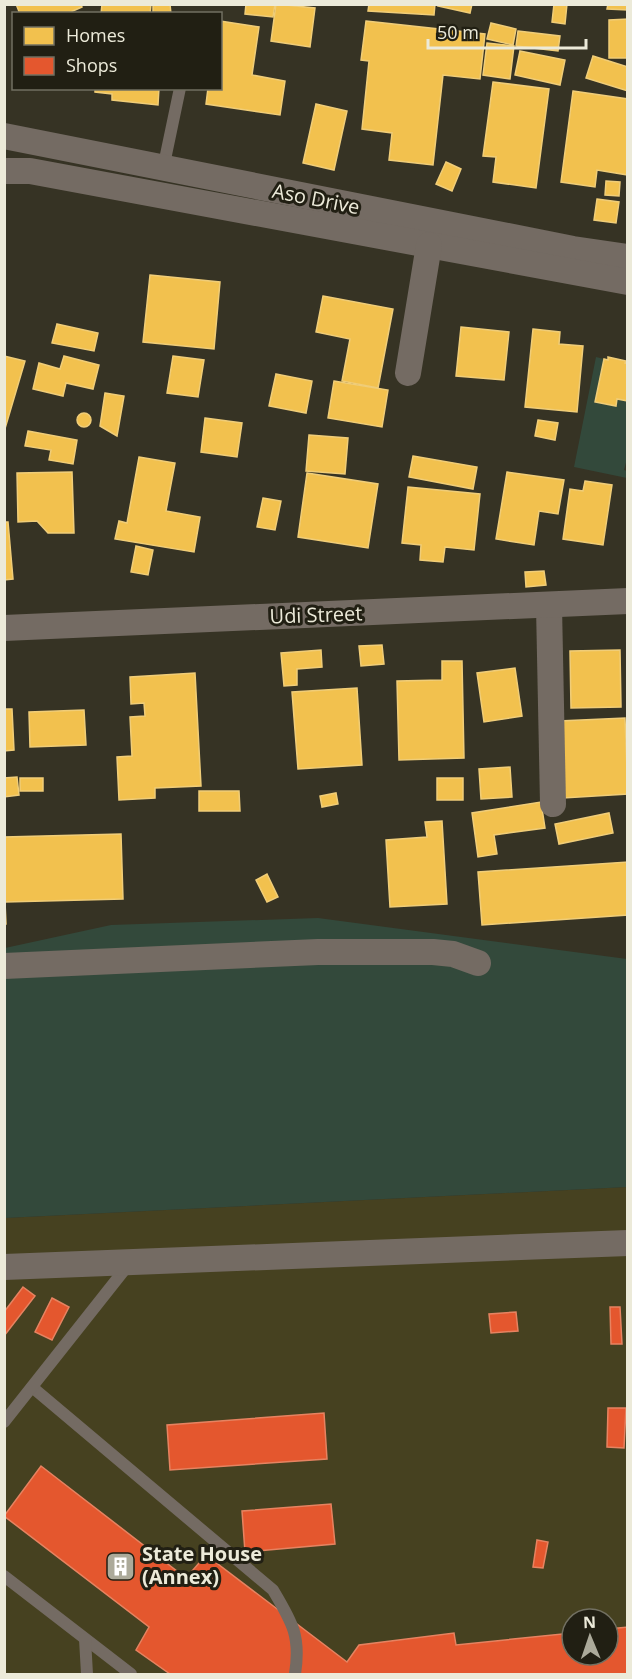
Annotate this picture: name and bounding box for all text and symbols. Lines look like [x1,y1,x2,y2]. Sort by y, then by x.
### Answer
legend [12,12,222,90]
scale bar [428,12,586,50]
text: 50 m [437,20,479,44]
text: Homes [66,23,125,47]
text: Shops [66,53,117,77]
street label: Aso Drive [270,177,362,220]
street label: Udi Street [269,599,363,630]
place label: State House (Annex) [142,1540,262,1590]
building icon: State House (Annex) [105,1550,137,1582]
north arrow [560,1607,620,1667]
text: N [583,1611,596,1633]

